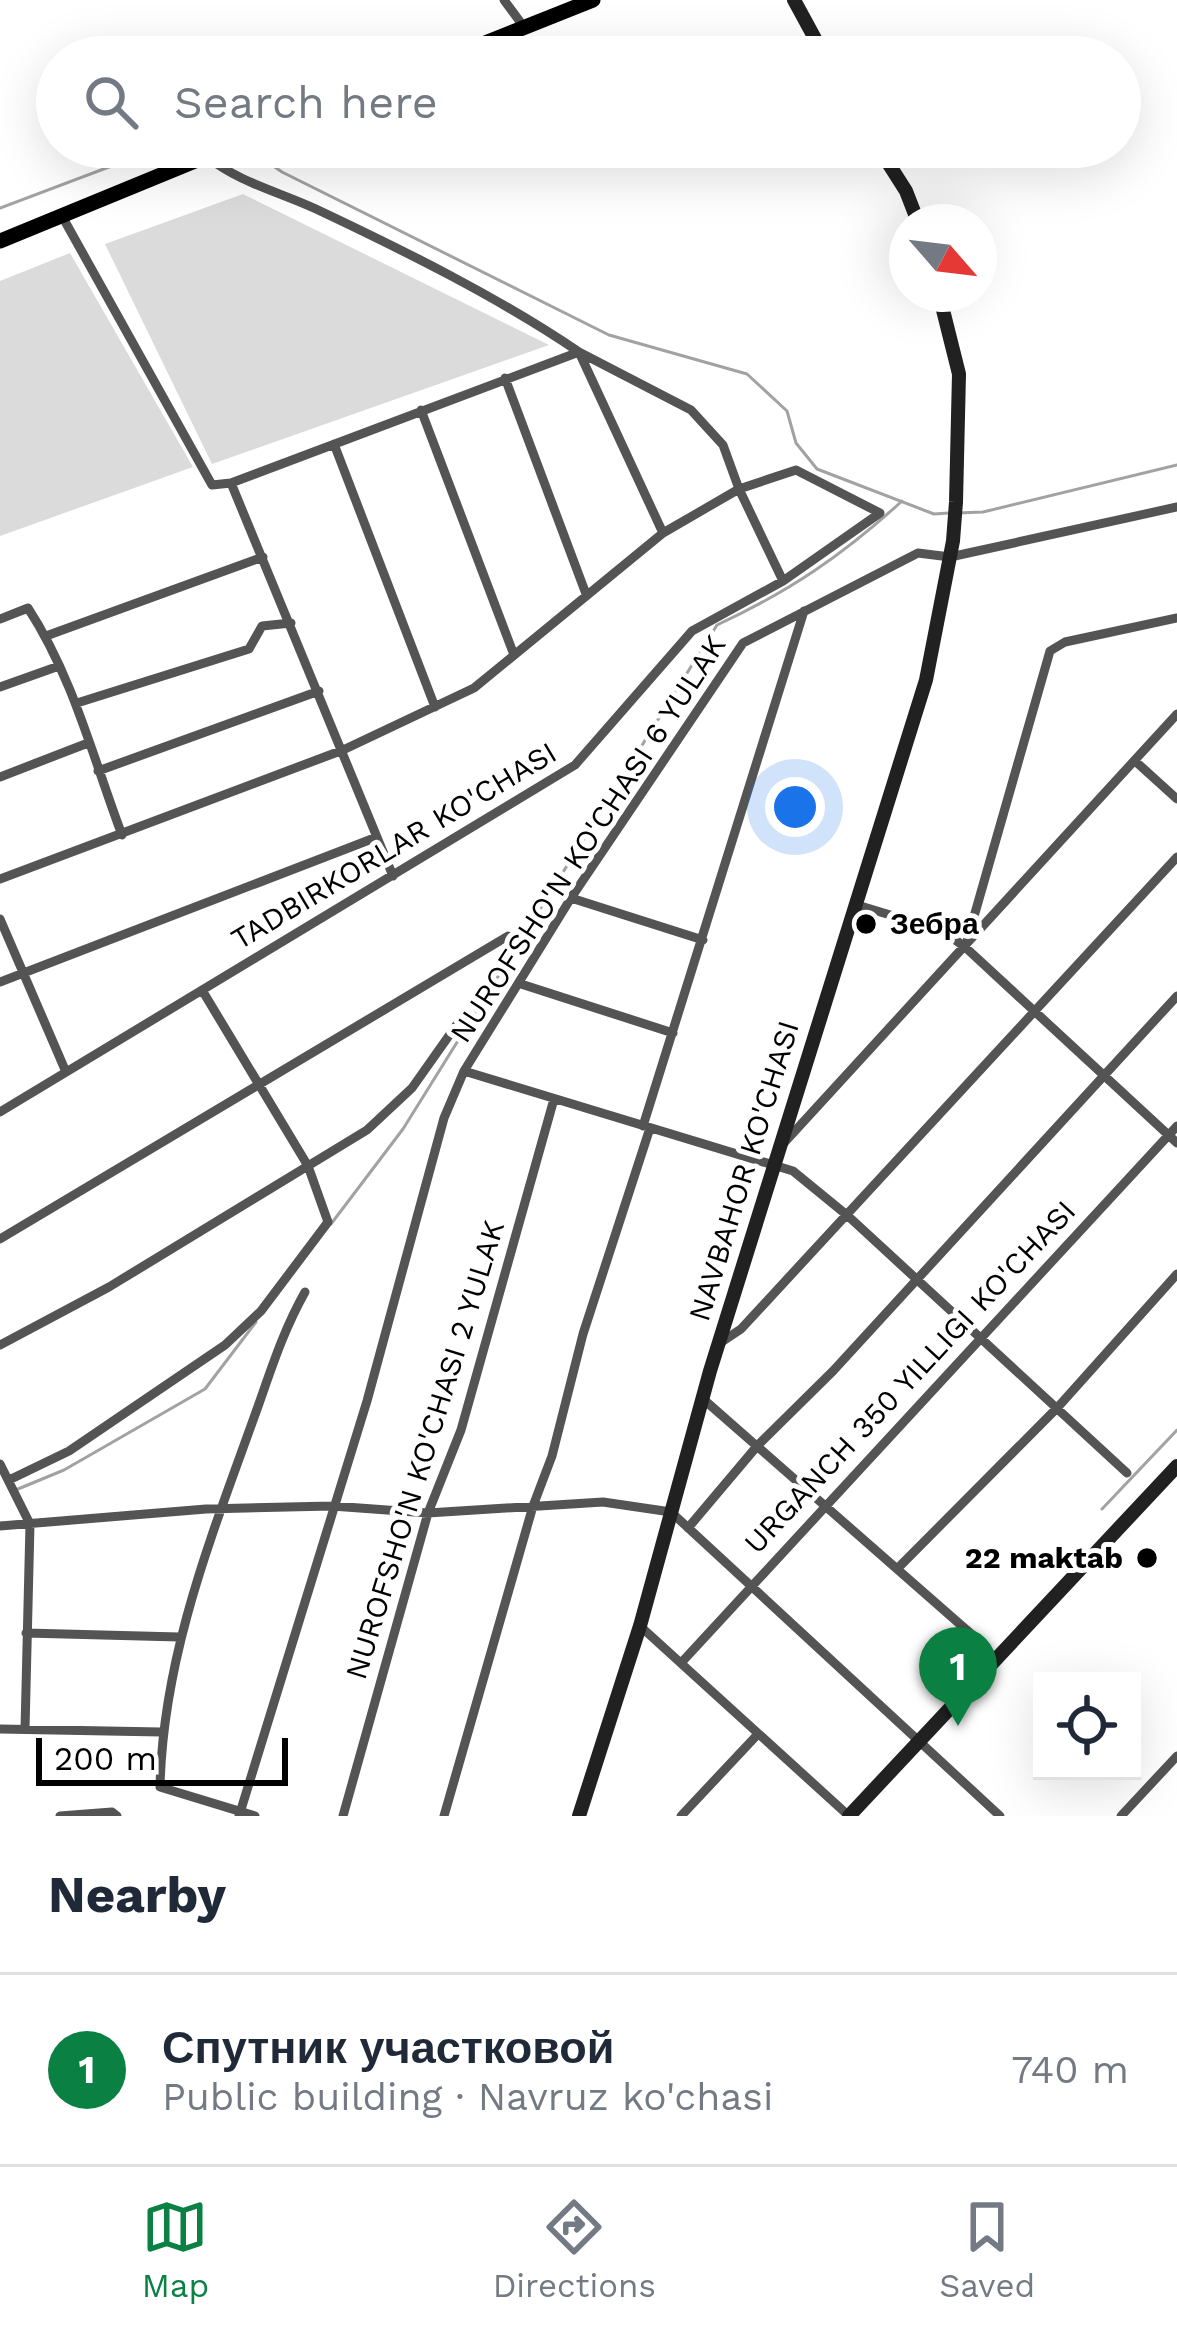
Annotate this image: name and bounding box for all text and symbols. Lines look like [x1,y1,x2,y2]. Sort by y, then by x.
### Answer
search box [36,36,1141,168]
icon: search [78,69,144,135]
text: Search here [174,76,438,129]
north arrow [889,204,997,312]
street label: NUROFSHO'N KO'CHASI 6 YULAK [443,629,733,1049]
street label: TADBIRKORLAR KO'CHASI [225,735,563,957]
your location [765,777,825,837]
place label: Зебра [890,906,979,941]
marker: Зебра [853,911,879,937]
street label: NAVBAHOR KO'CHASI [681,1017,806,1325]
street label: URGANCH 350 YILLIGI KO'CHASI [737,1193,1083,1560]
street label: NUROFSHO'N KO'CHASI 2 YULAK [338,1216,511,1683]
place label: 22 maktab [965,1540,1123,1575]
marker: 22 maktab [1134,1545,1160,1571]
pin: 1 [919,1627,997,1726]
map controls [1033,1672,1141,1780]
button: locate [1033,1672,1141,1780]
scale bar [36,1732,288,1785]
text: 200 m [54,1739,157,1778]
text: Nearby [48,1865,226,1924]
text: Спутник участковой [162,2021,614,2074]
text: 1 [79,2047,95,2092]
text: 740 m [1011,2047,1129,2092]
text: Public building · Navruz ko'chasi [162,2074,773,2119]
tab: Map [142,2194,209,2305]
tab: Directions [493,2194,656,2305]
tab: Saved [939,2194,1035,2305]

